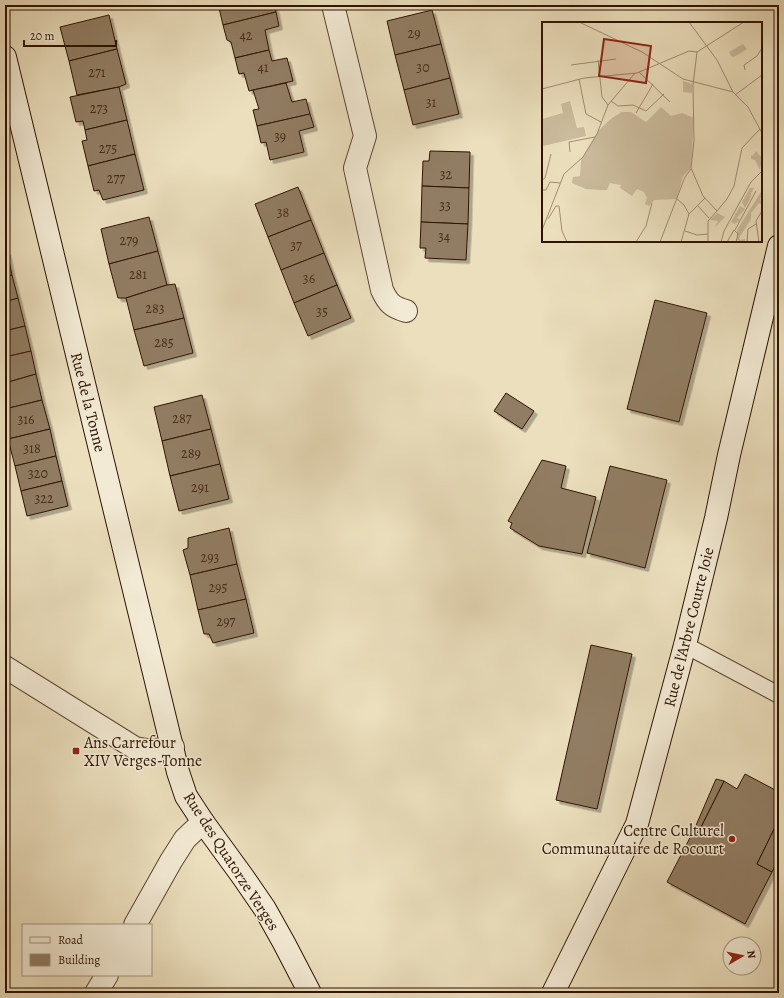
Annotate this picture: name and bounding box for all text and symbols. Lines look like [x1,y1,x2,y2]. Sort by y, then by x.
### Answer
scale bar [24,22,116,48]
inset map [542,22,762,242]
house number: 29 [407,24,421,43]
house number: 42 [240,26,253,45]
text: 20 m [30,28,54,44]
house number: 41 [257,58,269,77]
house number: 30 [416,58,430,77]
house number: 271 [88,63,106,82]
house number: 31 [426,93,437,112]
house number: 273 [90,99,108,118]
house number: 39 [274,127,286,146]
house number: 275 [99,139,117,158]
house number: 32 [440,165,453,184]
house number: 277 [107,169,125,188]
house number: 33 [439,196,451,215]
house number: 38 [277,203,290,222]
house number: 34 [438,227,450,246]
house number: 279 [120,231,138,250]
house number: 37 [290,236,302,255]
house number: 281 [129,265,147,284]
house number: 36 [303,269,315,288]
house number: 283 [145,299,165,318]
house number: 35 [316,302,328,321]
house number: 285 [154,333,174,352]
street label: Rue de la Tonne [65,350,111,454]
house number: 287 [172,409,192,428]
house number: 316 [17,410,35,429]
house number: 318 [23,439,41,458]
house number: 289 [181,444,201,463]
house number: 320 [28,464,48,483]
house number: 291 [191,478,209,497]
house number: 322 [34,489,54,508]
street label: Rue de l'Arbre Courte Joie [658,545,720,710]
house number: 293 [201,548,220,567]
house number: 295 [208,578,228,597]
house number: 297 [217,612,236,631]
place label: Ans Carrefour XIV Verges-Tonne [83,732,202,772]
marker: Ans Carrefour XIV Verges-Tonne [71,746,81,756]
street label: Rue des Quatorze Verges [178,788,284,935]
place label: Centre Culturel Communautaire de Rocourt [542,820,724,860]
marker: Centre Culturel Communautaire de Rocourt [727,834,737,844]
legend [22,924,152,976]
text: Road [58,932,84,948]
north arrow [722,936,762,976]
text: N [743,949,759,960]
text: Building [58,952,100,968]

